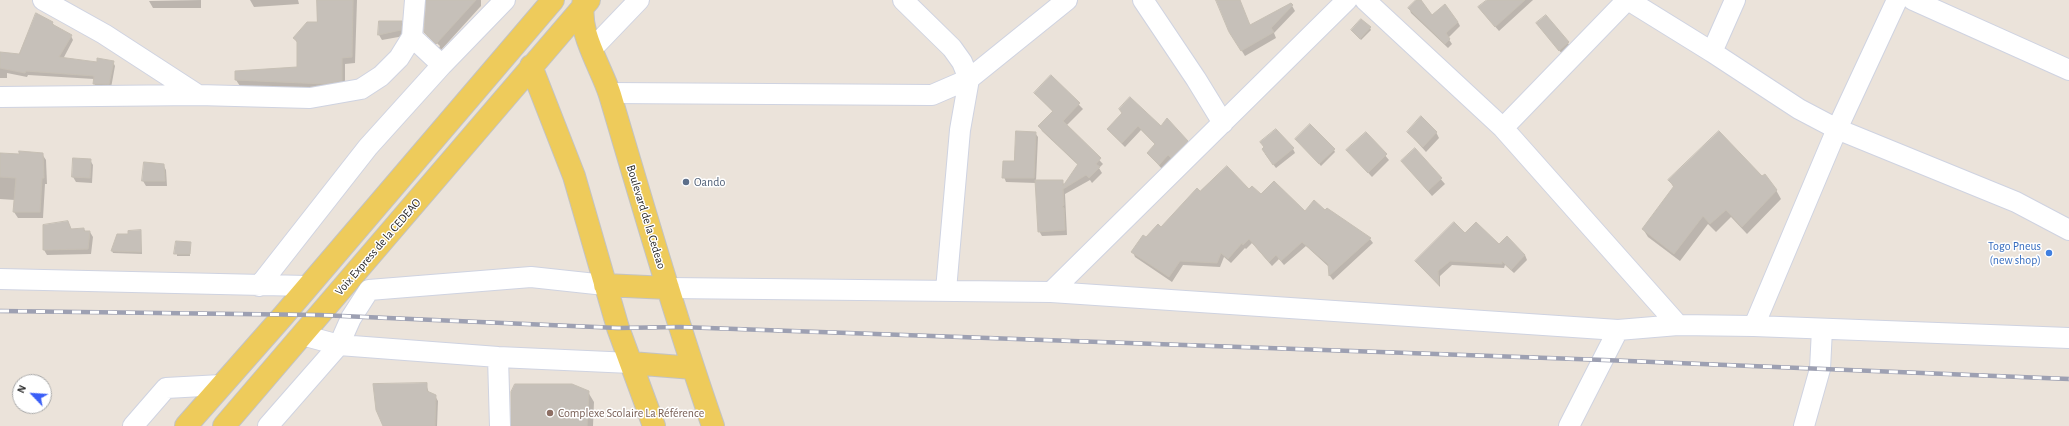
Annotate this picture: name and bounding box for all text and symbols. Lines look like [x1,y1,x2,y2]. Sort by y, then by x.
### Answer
street label: Boulevard de la Cedeao [623,163,669,271]
place label: Oando [694,175,725,189]
marker: Oando [681,177,691,187]
street label: Voix Express de la CEDEAO [332,196,424,298]
place label: Togo Pneus (new shop) [1988,239,2041,267]
marker: Togo Pneus (new shop) [2044,248,2054,258]
north arrow [12,374,52,414]
text: N [15,383,28,395]
place label: Complexe Scolaire La Référence [558,406,704,420]
marker: Complexe Scolaire La Référence [545,408,555,418]

